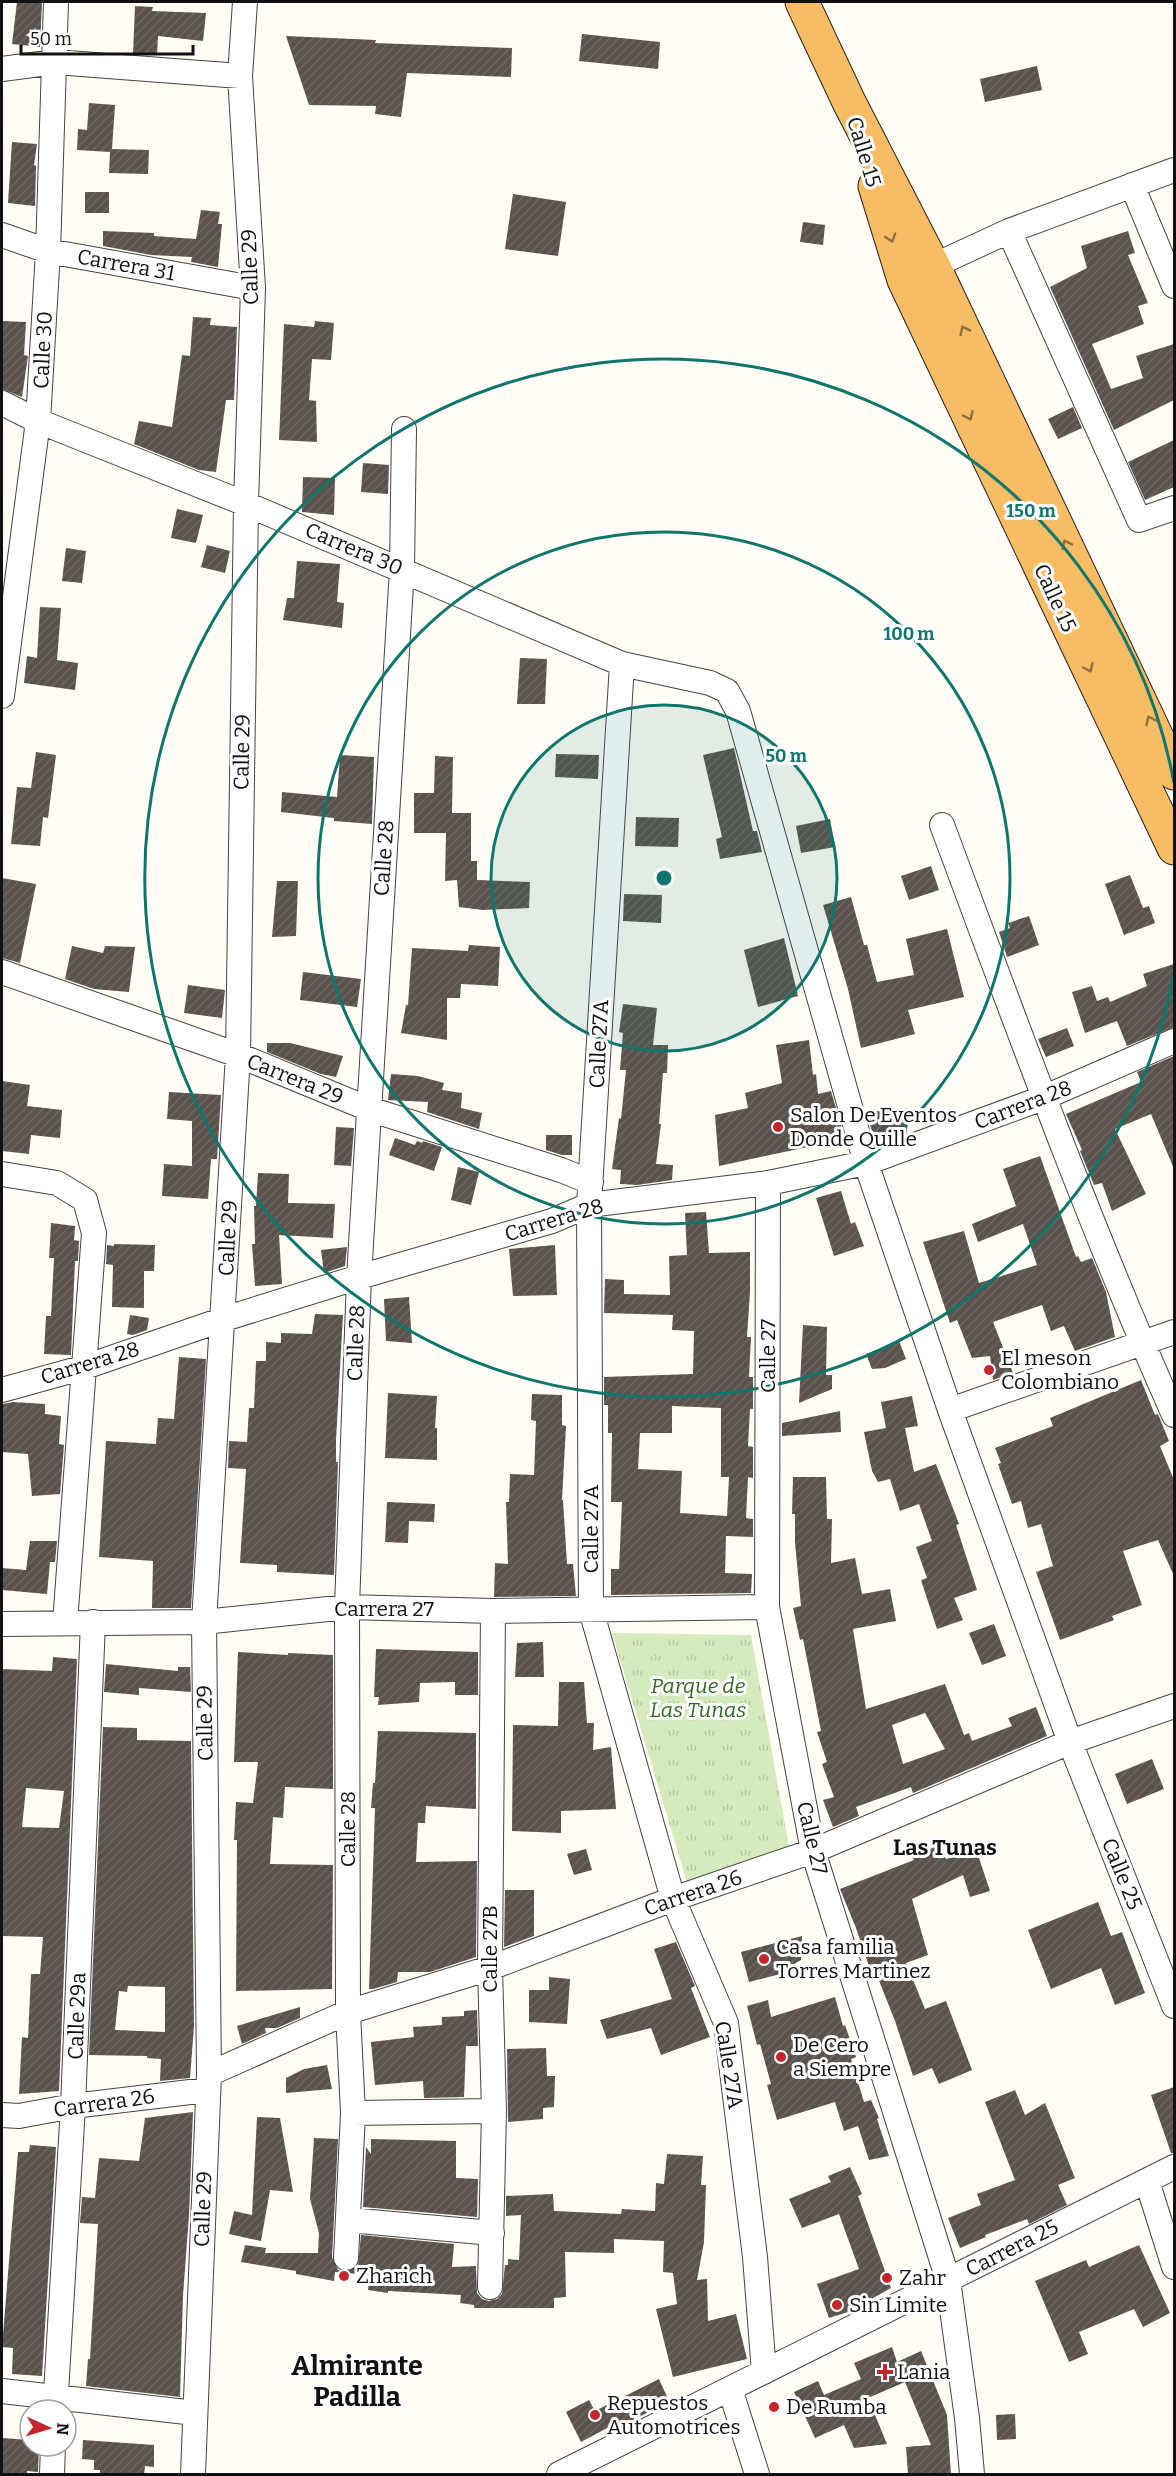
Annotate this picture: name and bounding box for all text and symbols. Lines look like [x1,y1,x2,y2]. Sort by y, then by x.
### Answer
scale bar [21,18,194,56]
text: 50 m [30,28,72,50]
street label: Calle 15 [841,114,887,190]
street label: Calle 29 [236,229,264,305]
one-way arrow [884,232,896,243]
street label: Carrera 31 [75,244,177,286]
street label: Calle 30 [28,310,58,390]
one-way arrow [960,326,972,337]
one-way arrow [961,410,973,421]
text: 150 m [1006,500,1056,522]
street label: Carrera 30 [301,517,407,581]
one-way arrow [1062,540,1074,551]
street label: Calle 15 [1028,560,1082,636]
text: 100 m [883,623,935,645]
one-way arrow [1081,661,1093,672]
street label: Calle 29 [228,714,256,790]
one-way arrow [1145,716,1157,727]
text: 50 m [765,745,807,767]
street label: Calle 28 [368,819,400,897]
centre of rings [654,868,674,888]
street label: Calle 27A [584,999,614,1089]
street label: Carrera 29 [243,1048,347,1110]
street label: Carrera 28 [971,1075,1075,1135]
place label: Salon De Eventos Donde Quille [790,1102,957,1152]
marker: Salon De Eventos Donde Quille [771,1120,785,1134]
street label: Carrera 28 [501,1193,607,1247]
street label: Calle 29 [213,1199,243,1277]
street label: Calle 28 [342,1304,370,1382]
street label: Calle 27 [755,1318,781,1393]
street label: Carrera 28 [37,1336,143,1390]
place label: El meson Colombiano [1001,1345,1119,1395]
marker: El meson Colombiano [982,1363,996,1377]
street label: Calle 27A [578,1484,604,1574]
street label: Carrera 27 [334,1596,434,1622]
park label: Parque de Las Tunas [650,1673,746,1723]
street label: Calle 29 [191,1685,219,1761]
street label: Calle 28 [335,1791,361,1867]
street label: Calle 27 [791,1799,833,1877]
district label: Las Tunas [893,1834,997,1861]
street label: Calle 25 [1096,1834,1148,1914]
street label: Carrera 26 [641,1864,745,1922]
street label: Calle 27B [477,1905,503,1993]
place label: Casa familia Torres Martinez [776,1934,931,1984]
marker: Casa familia Torres Martinez [757,1952,771,1966]
street label: Calle 29a [62,1971,92,2060]
street label: Calle 27A [709,2019,749,2111]
place label: De Cero a Siempre [793,2032,891,2082]
marker: De Cero a Siempre [774,2050,788,2064]
street label: Carrera 26 [52,2083,156,2123]
street label: Calle 29 [189,2171,217,2247]
street label: Carrera 25 [961,2214,1063,2282]
place label: Zharich [356,2263,432,2289]
place label: Zahr [899,2265,946,2291]
marker: Zharich [337,2269,351,2283]
marker: Zahr [880,2271,894,2285]
place label: Sin Limite [849,2292,947,2318]
marker: Sin Limite [830,2298,844,2312]
district label: Almirante Padilla [291,2350,423,2413]
place label: Lania [897,2359,951,2385]
marker: Lania [878,2365,892,2379]
place label: Repuestos Automotrices [607,2390,741,2440]
place label: De Rumba [786,2394,887,2420]
north arrow [18,2398,78,2458]
marker: De Rumba [767,2400,781,2414]
marker: Repuestos Automotrices [588,2408,602,2422]
text: N [53,2422,72,2436]

